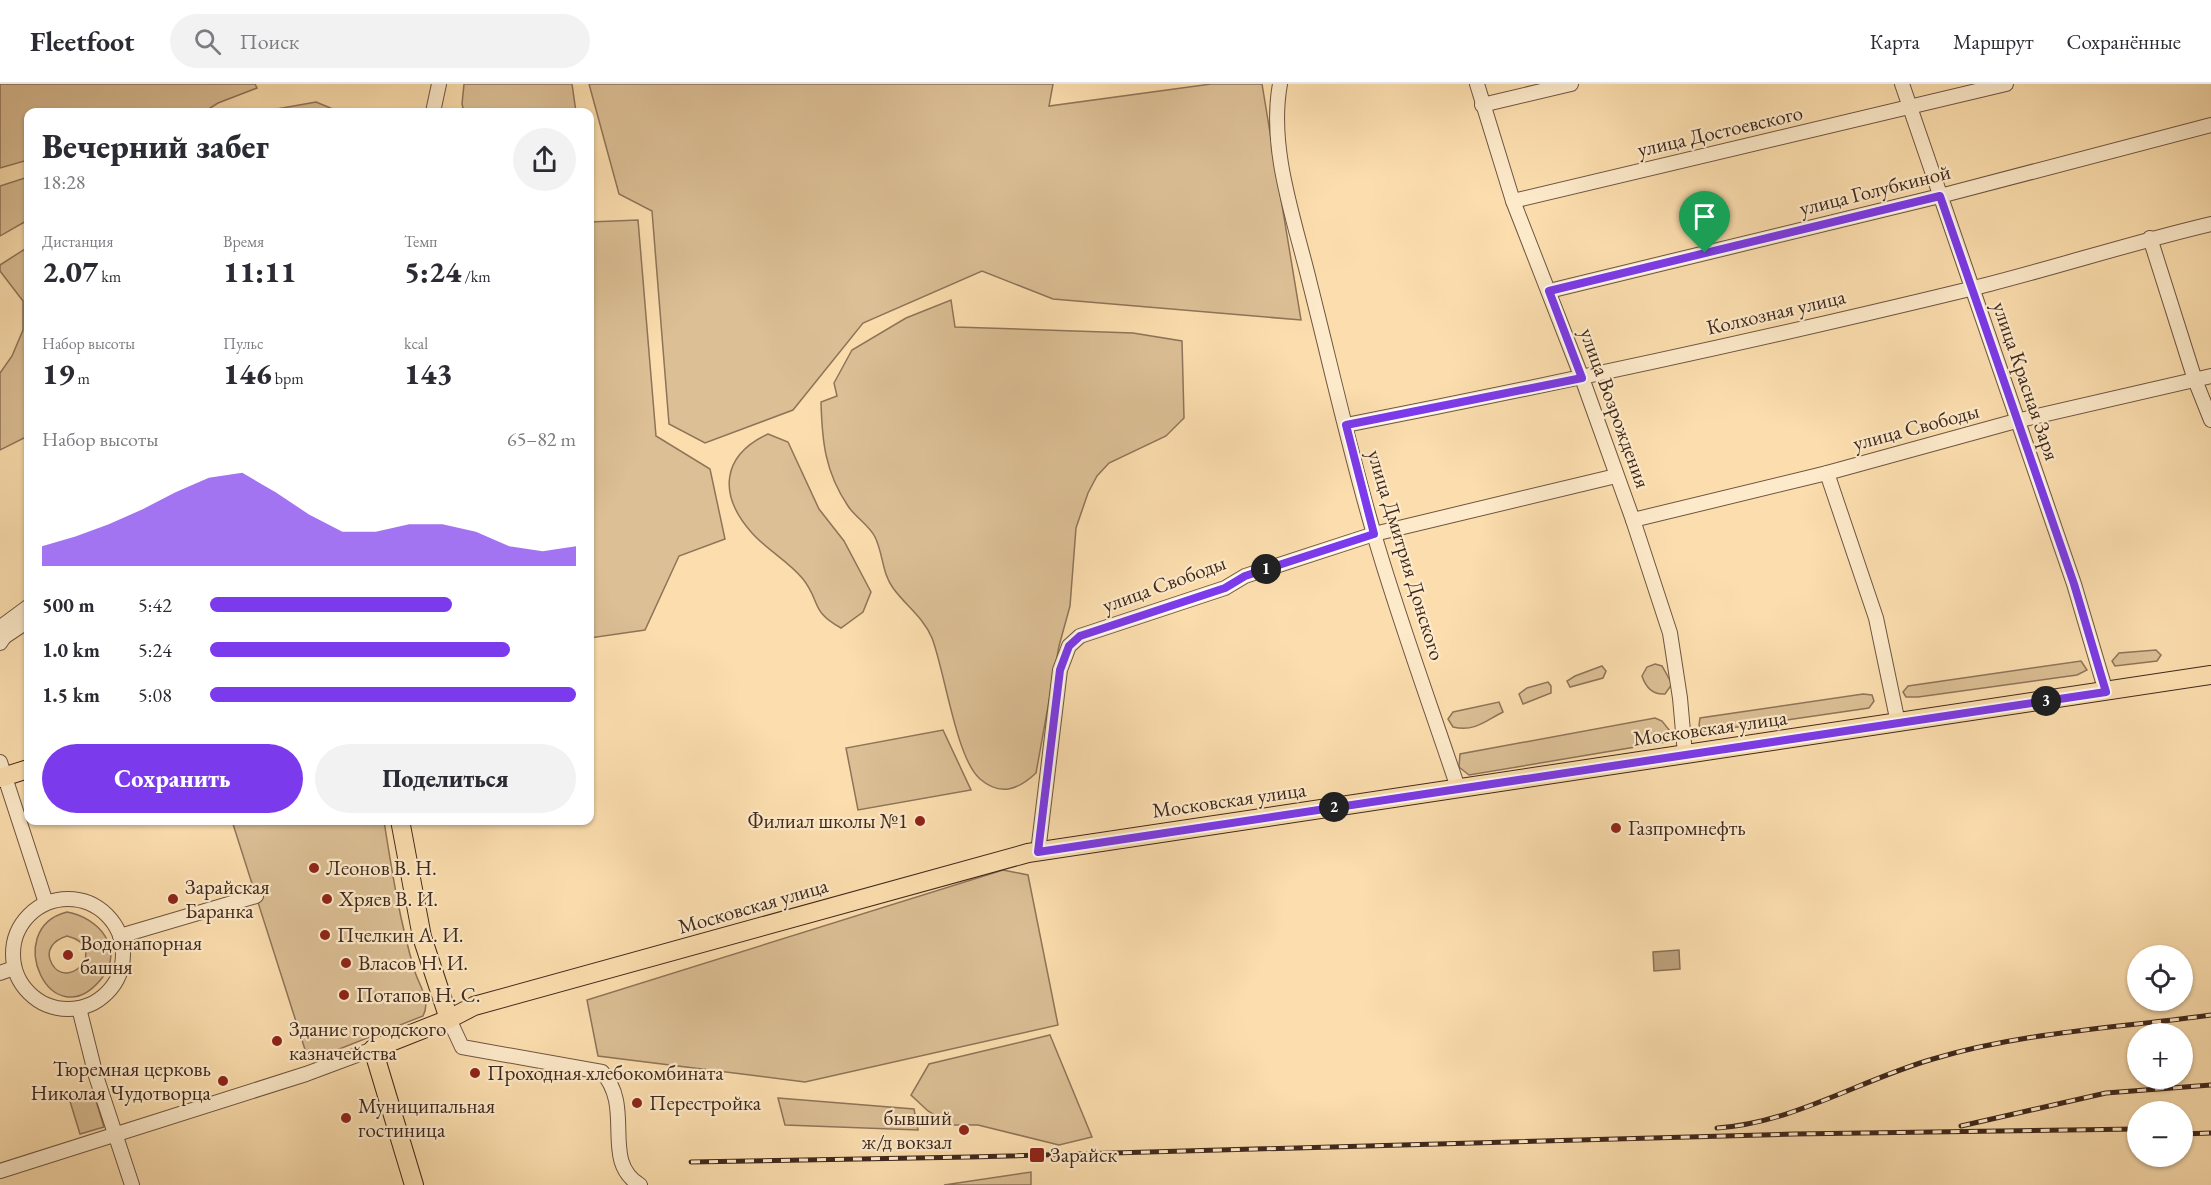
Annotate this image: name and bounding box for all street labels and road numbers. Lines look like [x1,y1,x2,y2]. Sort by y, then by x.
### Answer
street label: улица Достоевского [1634,98,1805,163]
street label: улица Голубкиной [1796,158,1953,221]
street label: Колхозная улица [1704,282,1849,341]
street label: улица Красная Заря [1987,298,2066,464]
street label: улица Возрождения [1574,324,1657,492]
street label: улица Свободы [1850,397,1982,456]
street label: улица Дмитрия Донского [1362,446,1451,663]
street label: улица Свободы [1098,549,1230,618]
street label: Московская улица [1631,703,1789,752]
street label: Московская улица [1150,775,1308,824]
street label: Московская улица [675,871,832,940]

